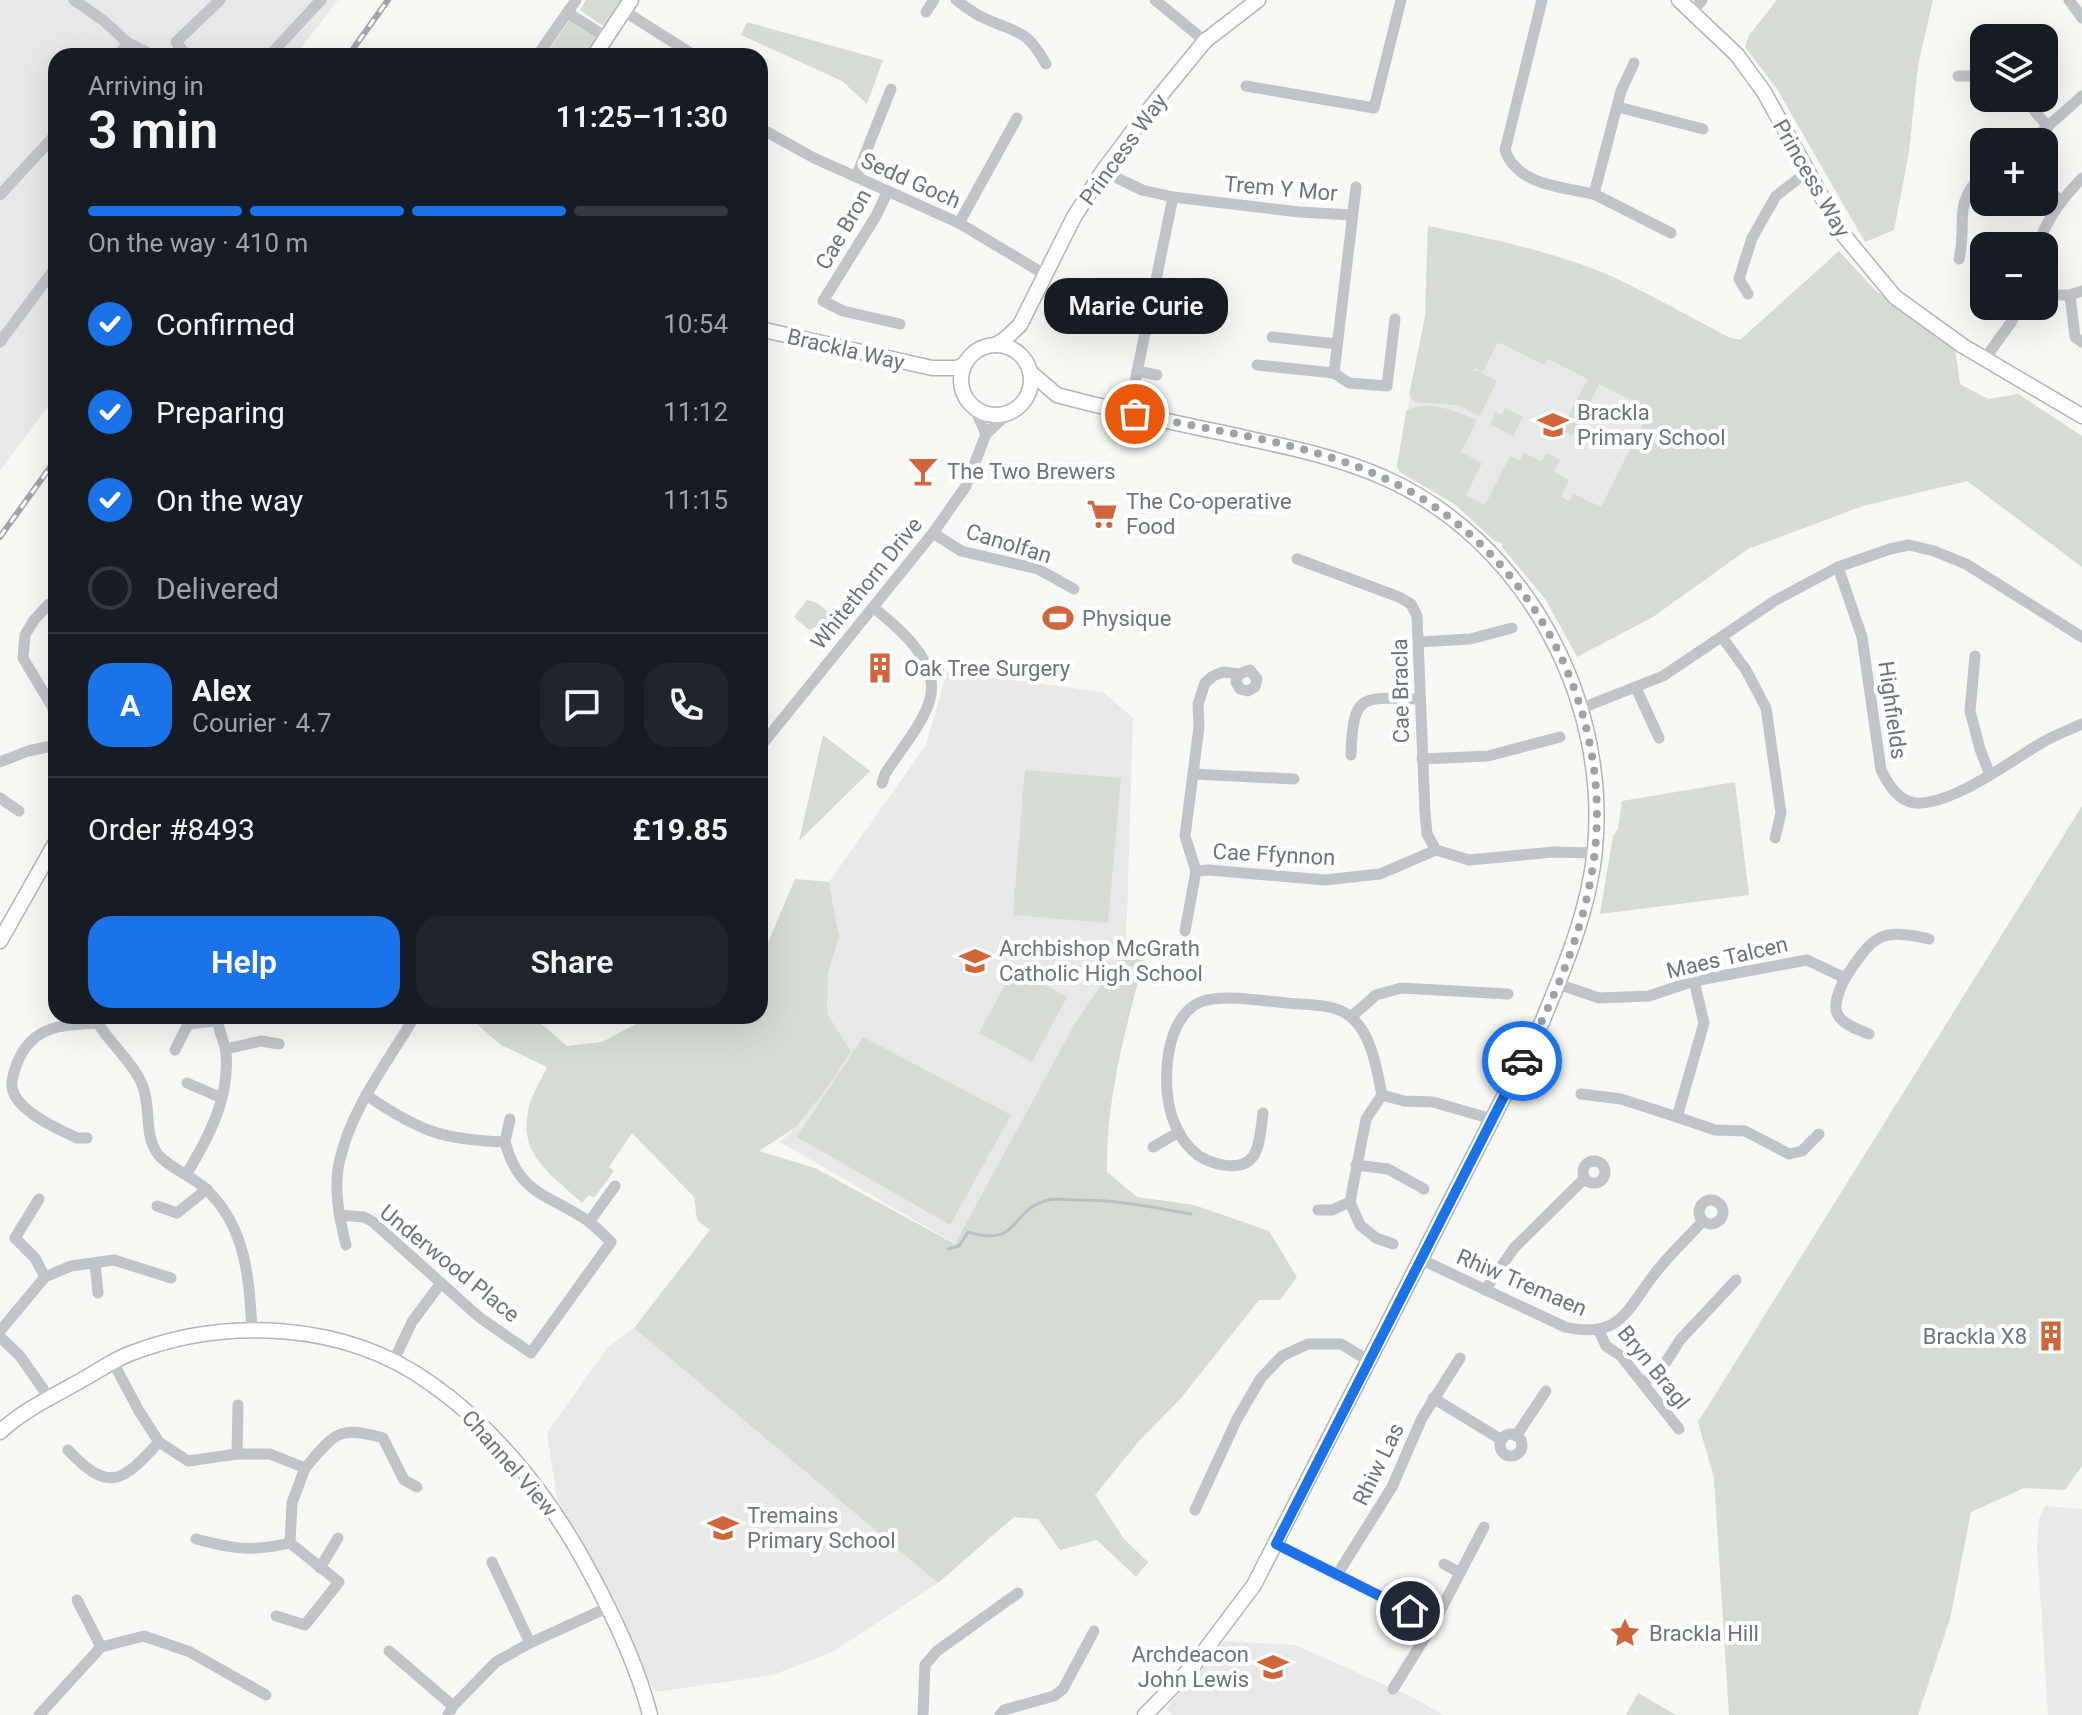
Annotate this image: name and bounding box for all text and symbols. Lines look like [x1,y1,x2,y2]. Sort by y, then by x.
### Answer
map controls [1970,24,2058,320]
button: layers [1970,24,2058,112]
text: Arriving in [88,71,204,101]
street label: Princess Way [1075,88,1173,210]
text: 11:25–11:30 [555,99,728,134]
text: 3 min [88,100,218,161]
street label: Princess Way [1768,115,1856,242]
button: + [1970,128,2058,216]
street label: Sedd Goch [857,147,964,213]
street label: Trem Y Mor [1223,171,1339,206]
street label: Cae Bron [810,184,877,274]
text: On the way · 410 m [88,228,308,258]
button: − [1970,232,2058,320]
callout: Marie Curie [1043,278,1227,334]
text: Marie Curie [1069,291,1203,321]
icon: check [88,302,132,346]
text: Confirmed [156,307,295,342]
text: 10:54 [663,309,728,339]
street label: Brackla Way [785,324,907,375]
pin [1101,380,1169,448]
icon: check [88,390,132,434]
icon: bag [1113,392,1157,436]
text: Preparing [156,395,285,430]
text: 11:12 [663,397,728,427]
place label: Brackla Primary School [1577,400,1726,450]
school or university icon: Brackla Primary School [1536,408,1570,442]
bar icon: The Two Brewers [906,454,940,488]
place label: The Two Brewers [947,459,1116,484]
icon: check [88,478,132,522]
text: On the way [156,483,303,518]
text: 11:15 [663,485,728,515]
place label: The Co-operative Food [1126,489,1292,539]
supermarket icon: The Co-operative Food [1085,497,1119,531]
street label: Whitethorn Drive [806,512,927,654]
street label: Canolfan [963,519,1055,568]
text: Delivered [156,571,279,606]
sports icon: Physique [1041,601,1075,635]
place label: Physique [1082,606,1171,631]
street label: Cae Bracla [1387,638,1414,744]
building icon: Oak Tree Surgery [863,651,897,685]
place label: Oak Tree Surgery [904,656,1071,681]
street label: Highfields [1873,660,1912,761]
button: chat [540,663,624,747]
button: phone [644,663,728,747]
text: Alex [192,673,252,708]
text: A [120,688,140,723]
text: Courier · 4.7 [192,708,332,738]
text: Order #8493 [88,812,255,847]
text: £19.85 [633,812,728,847]
street label: Cae Ffynnon [1212,839,1336,870]
button: Help [88,916,400,1008]
button: Share [416,916,728,1008]
street label: Maes Talcen [1664,931,1790,984]
place label: Archbishop McGrath Catholic High School [999,936,1203,986]
school or university icon: Archbishop McGrath Catholic High School [958,944,992,978]
courier [1482,1021,1562,1101]
icon: car [1500,1039,1544,1083]
street label: Underwood Place [375,1200,524,1327]
street label: Rhiw Tremaen [1453,1244,1591,1321]
building icon: Brackla X8 [2034,1319,2068,1353]
street label: Bryn Bragl [1612,1321,1695,1414]
place label: Brackla X8 [1923,1324,2027,1349]
street label: Channel View [457,1405,563,1522]
street label: Rhiw Las [1348,1419,1409,1509]
place label: Tremains Primary School [747,1503,896,1553]
school or university icon: Tremains Primary School [706,1511,740,1545]
pin [1376,1577,1444,1645]
icon: home [1388,1589,1432,1633]
place icon: Brackla Hill [1608,1616,1642,1650]
place label: Brackla Hill [1649,1621,1759,1646]
place label: Archdeacon John Lewis [1132,1642,1249,1692]
school or university icon: Archdeacon John Lewis [1256,1650,1290,1684]

